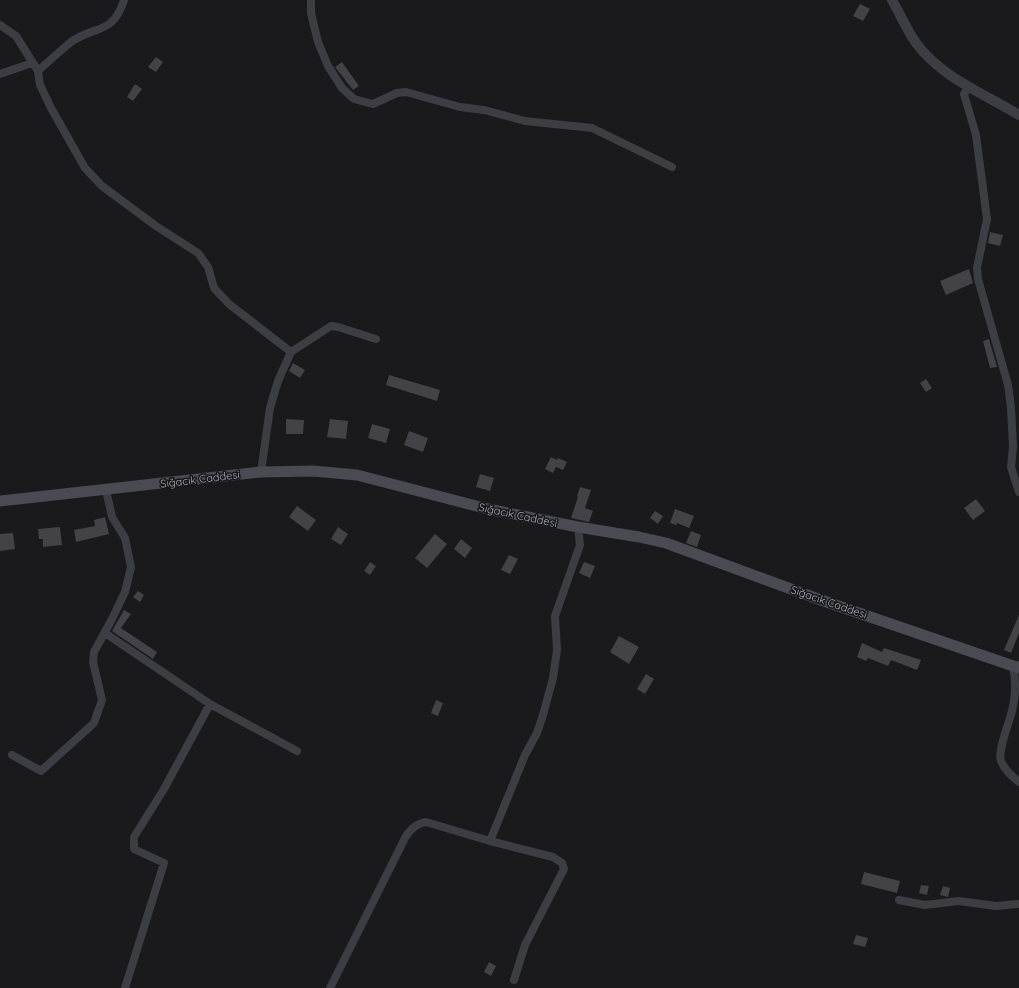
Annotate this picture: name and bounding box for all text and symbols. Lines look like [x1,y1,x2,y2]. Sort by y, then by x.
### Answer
street label: Sığacık Caddesi [159,467,241,491]
street label: Sığacık Caddesi [477,500,559,530]
street label: Sığacık Caddesi [789,582,869,622]

